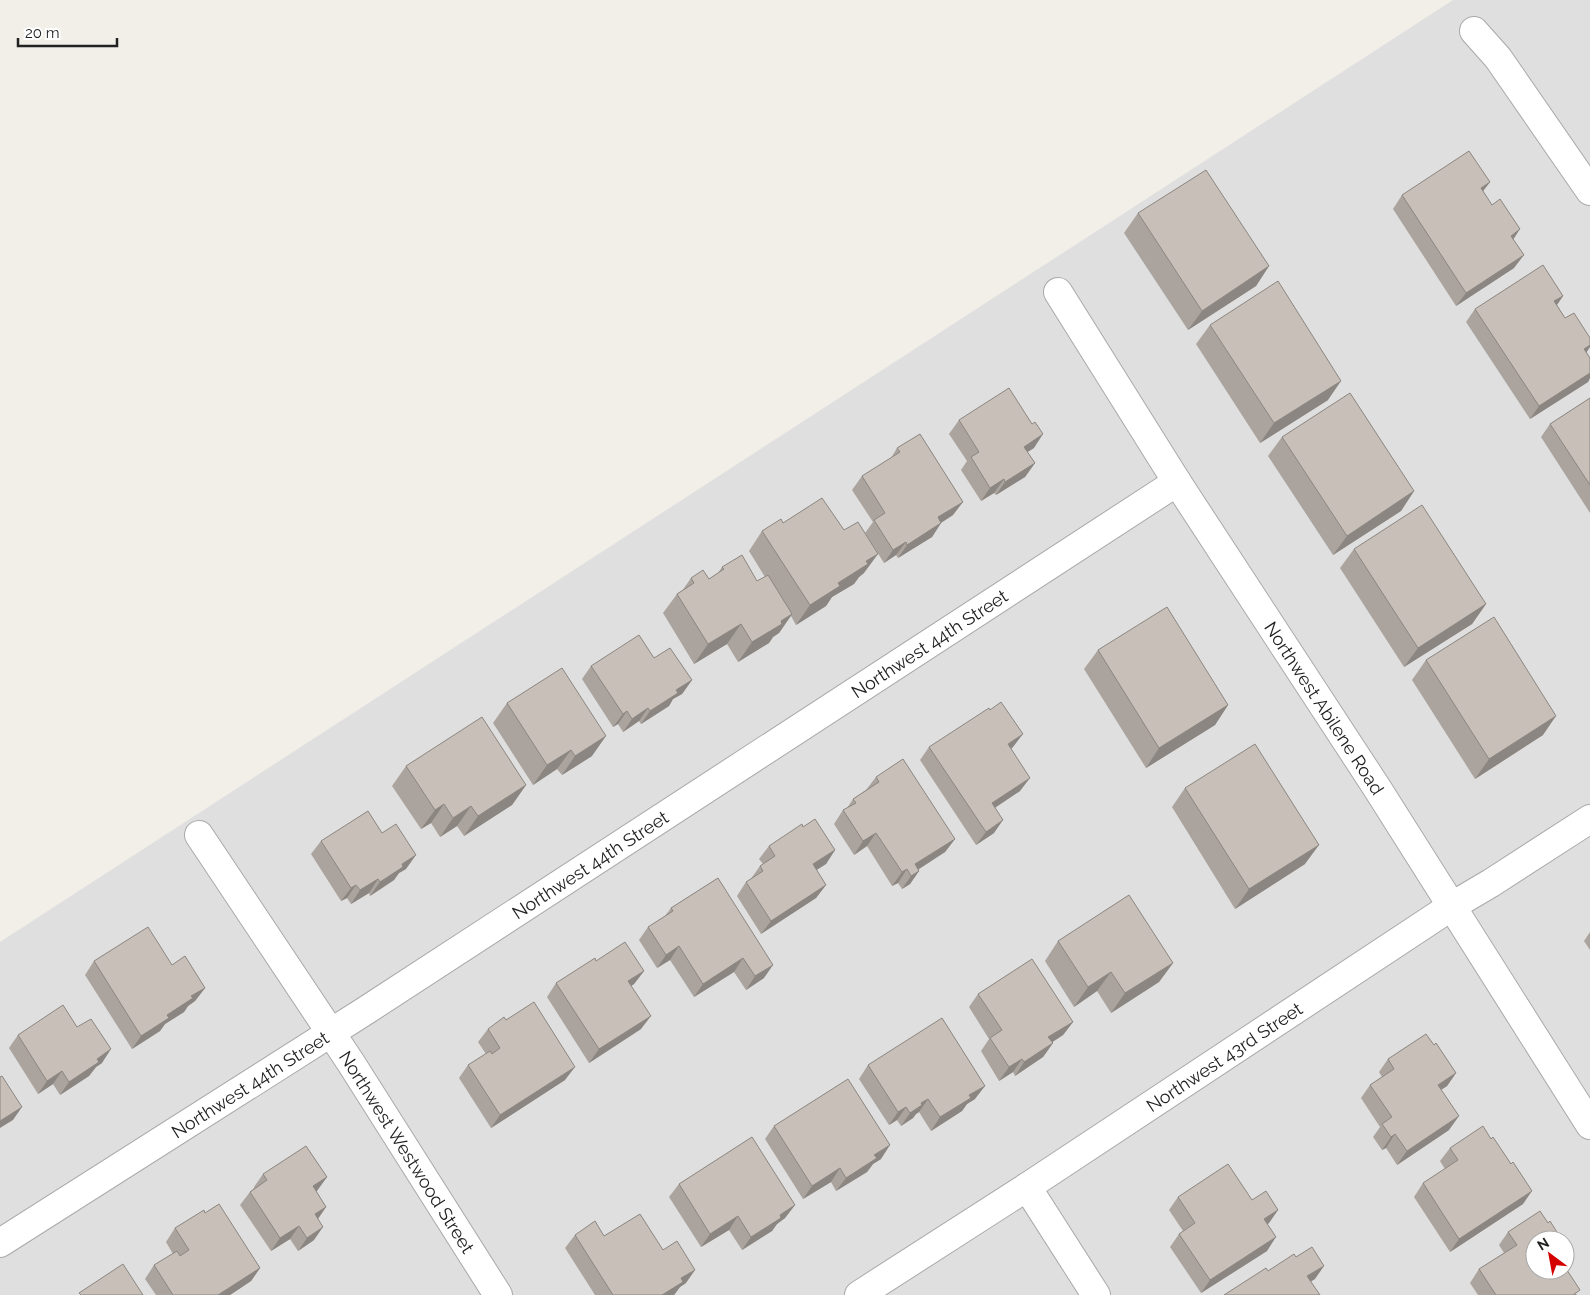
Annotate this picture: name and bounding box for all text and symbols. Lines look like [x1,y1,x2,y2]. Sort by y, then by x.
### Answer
scale bar [18,15,116,47]
text: 20 m [25,24,60,42]
street label: Northwest 44th Street [847,585,1011,702]
street label: Northwest Abilene Road [1260,617,1389,798]
street label: Northwest 44th Street [508,806,672,923]
street label: Northwest 43rd Street [1142,998,1306,1116]
street label: Northwest 44th Street [167,1027,332,1142]
street label: Northwest Westwood Street [335,1047,479,1257]
north arrow [1525,1230,1575,1280]
text: N [1534,1234,1552,1254]

